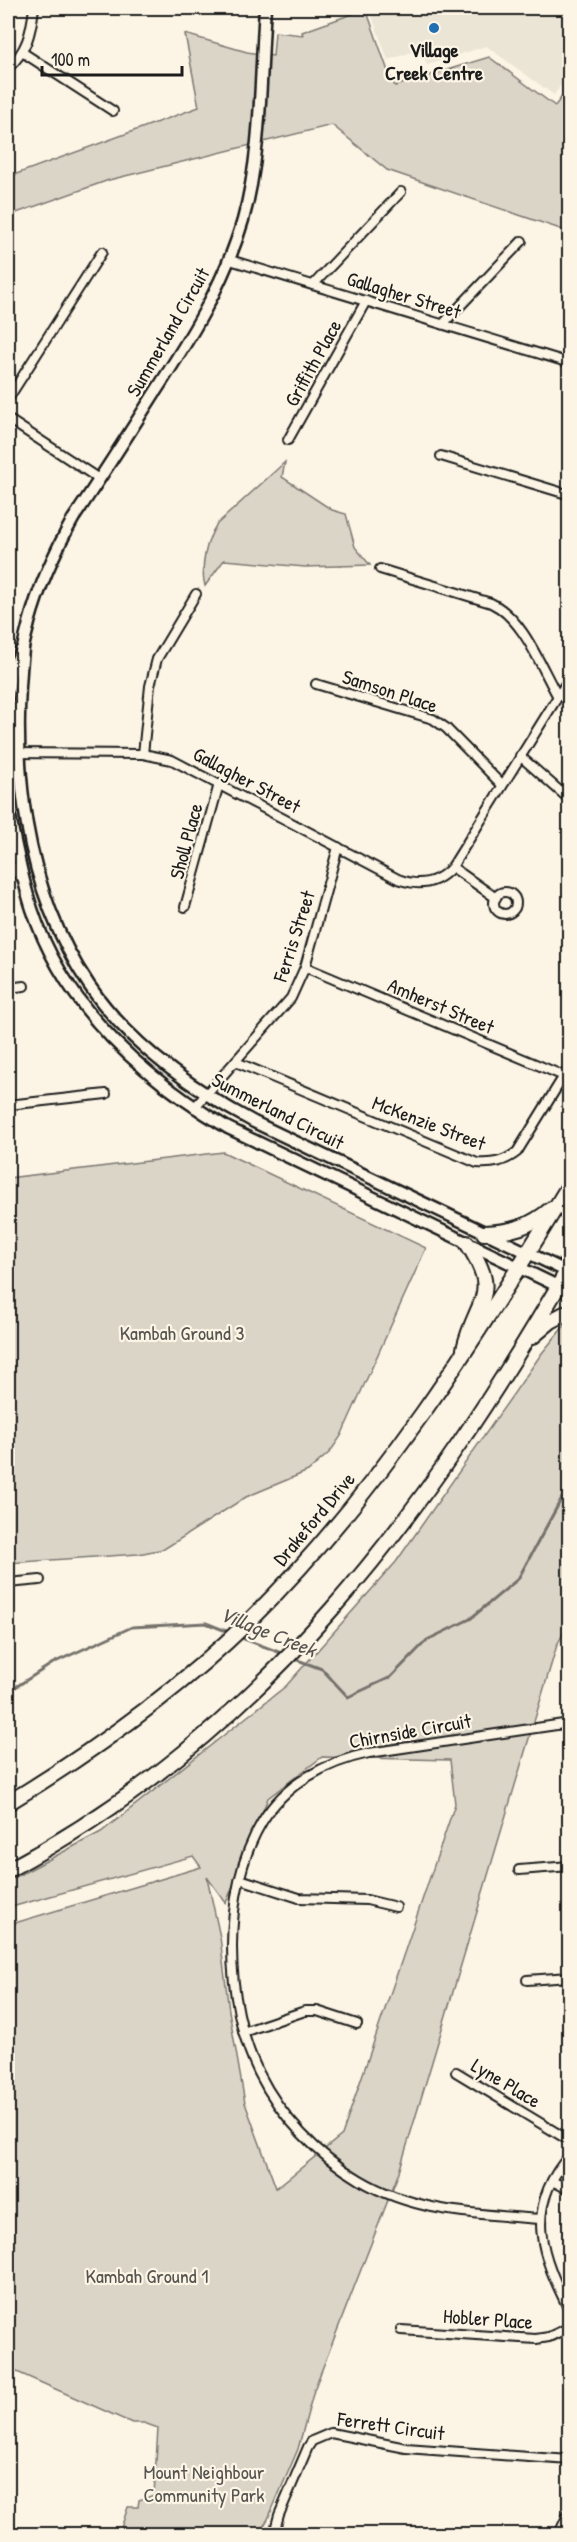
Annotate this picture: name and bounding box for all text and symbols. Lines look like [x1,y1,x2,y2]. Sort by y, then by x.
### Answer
marker: Village Creek Centre [427,21,441,35]
place label: Village Creek Centre [385,36,483,86]
scale bar [42,39,182,77]
text: 100 m [51,47,90,72]
street label: Summerland Circuit [120,261,216,401]
street label: Gallagher Street [344,264,466,325]
street label: Griffith Place [278,315,347,411]
street label: Samson Place [339,662,441,719]
street label: Gallagher Street [189,740,307,820]
street label: Sholl Place [162,800,209,882]
street label: Ferris Street [266,886,321,986]
street label: Amherst Street [384,971,500,1041]
street label: Summerland Circuit [208,1066,350,1156]
street label: McKenzie Street [369,1089,491,1157]
park label: Kambah Ground 3 [120,1319,244,1346]
street label: Drakeford Drive [267,1466,361,1571]
water label: Village Creek [216,1599,323,1665]
street label: Chirnside Circuit [347,1706,474,1755]
street label: Lyne Place [467,2051,546,2114]
park label: Kambah Ground 1 [85,2262,209,2289]
street label: Hobler Place [442,2302,534,2335]
street label: Ferrett Circuit [335,2405,447,2447]
park label: Mount Neighbour Community Park [143,2458,265,2508]

